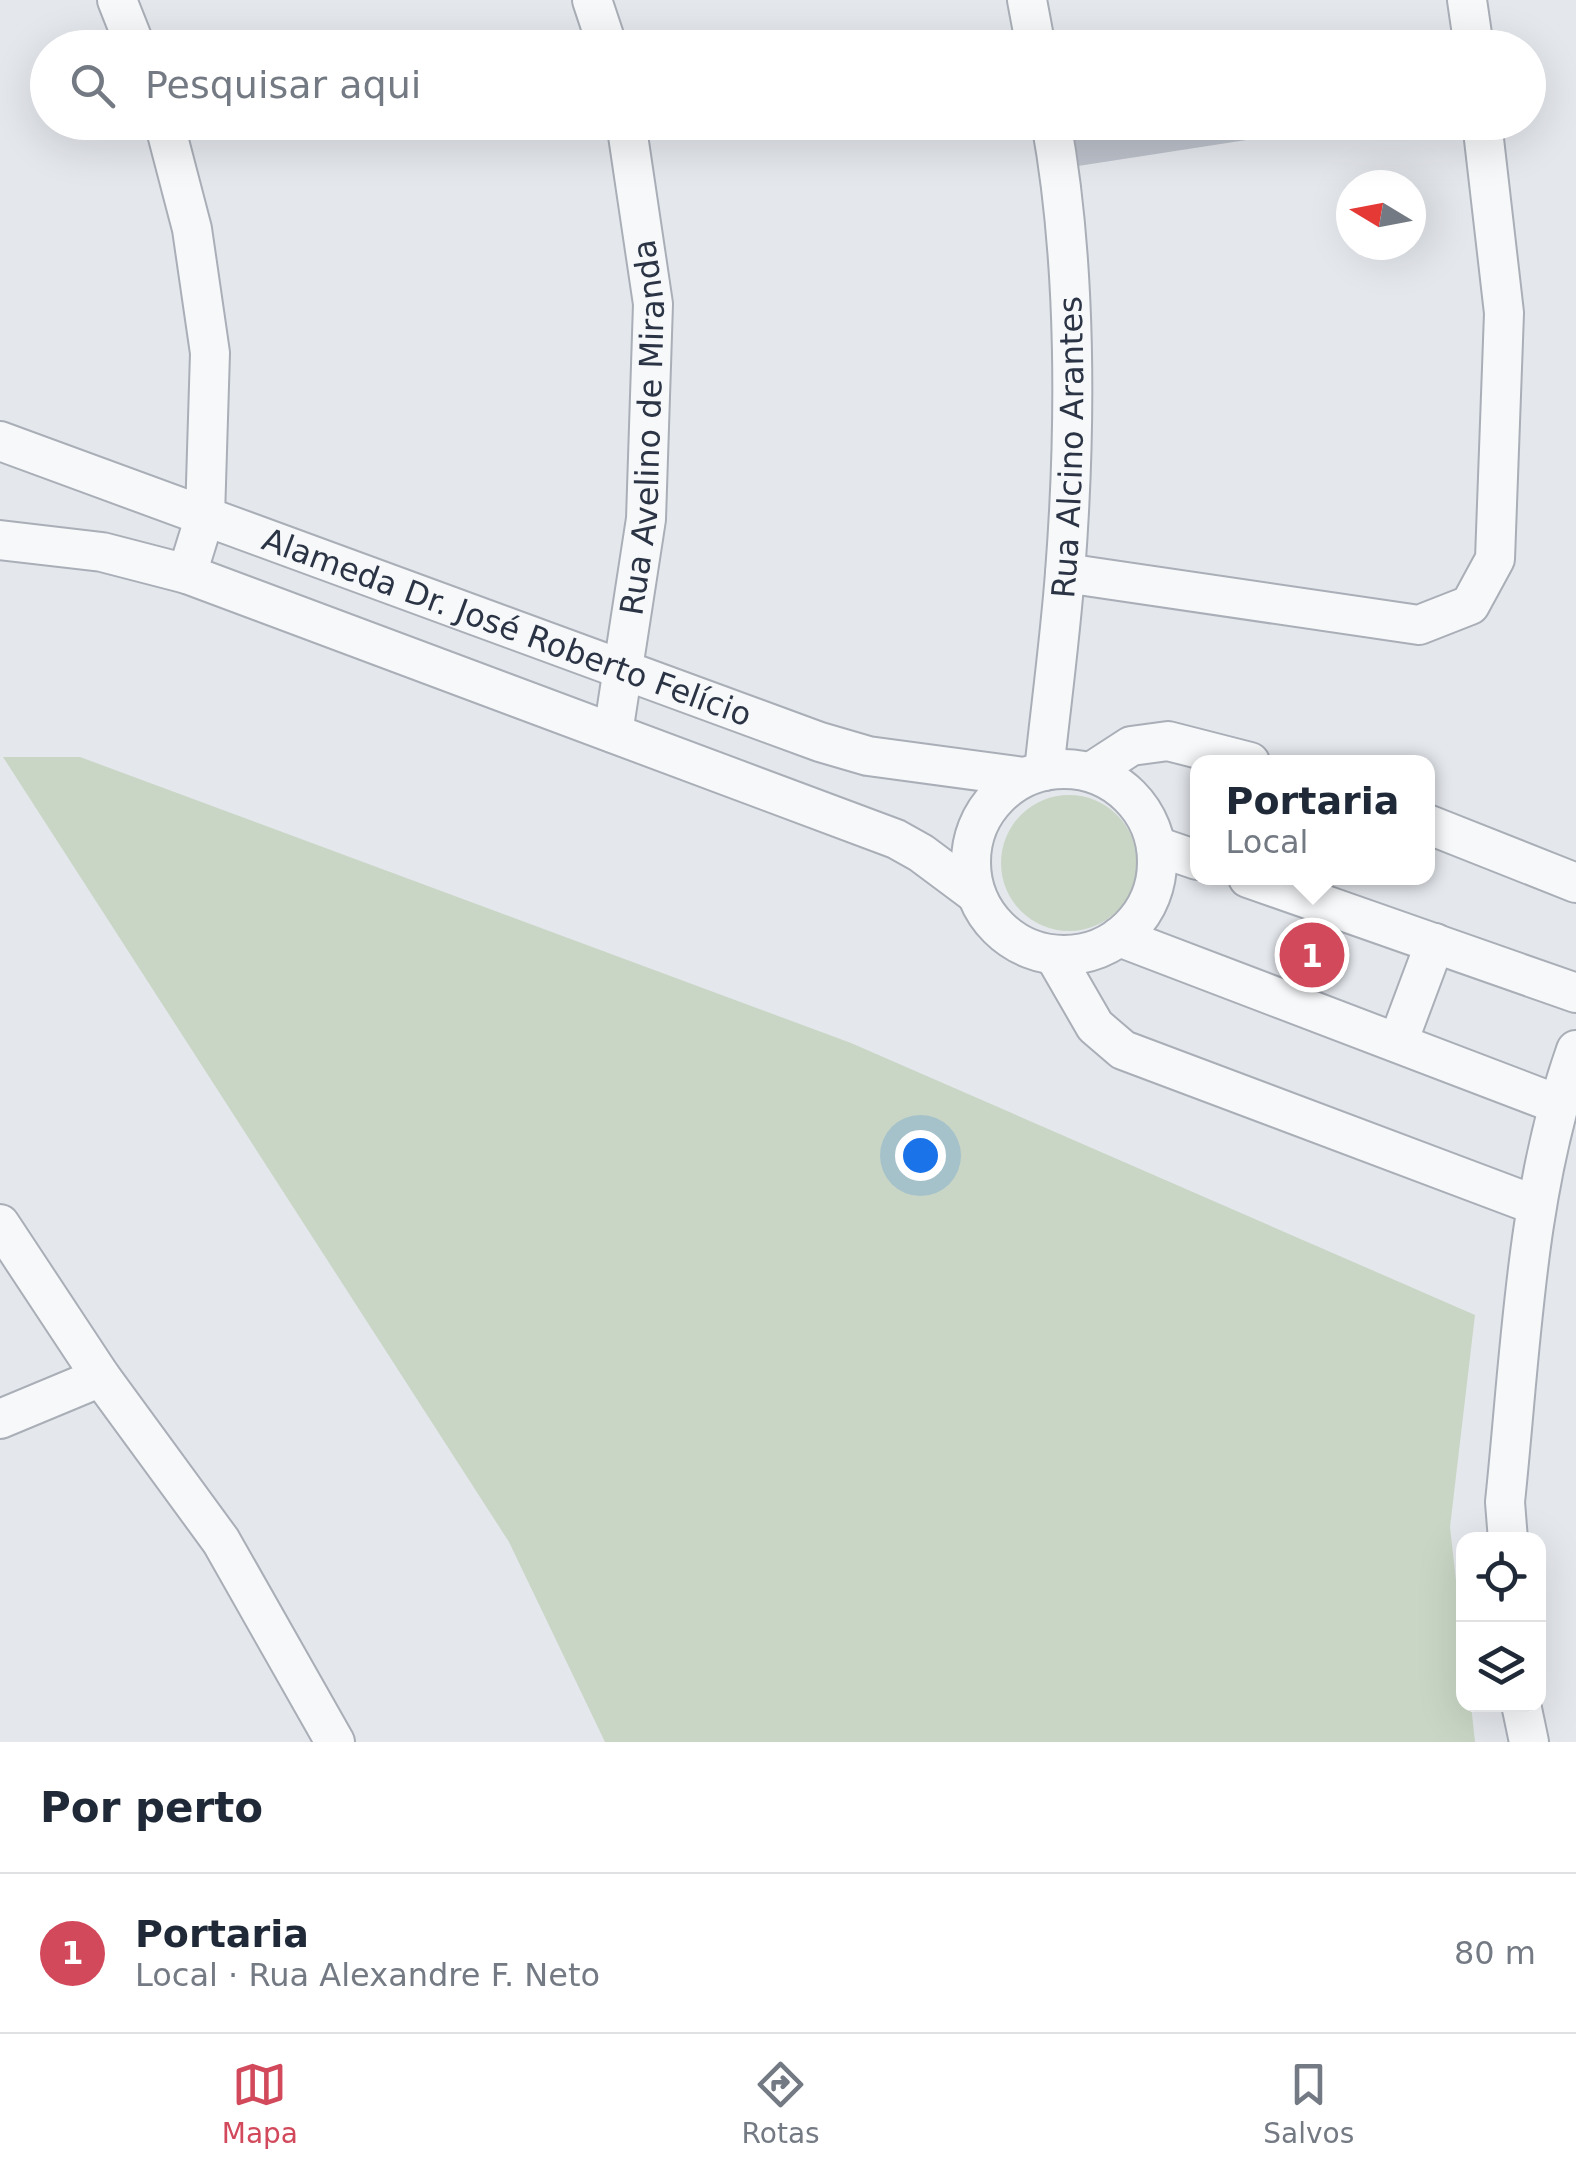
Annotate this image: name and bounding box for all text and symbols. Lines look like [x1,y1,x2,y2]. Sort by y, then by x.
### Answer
search box [30,30,1546,140]
icon: search [65,58,120,113]
text: Pesquisar aqui [145,63,421,107]
north arrow [1336,170,1426,260]
street label: Rua Avelino de Miranda [612,237,672,618]
street label: Rua Alcino Arantes [1044,295,1091,600]
street label: Alameda Dr. José Roberto Felício [257,520,757,734]
popup [1190,755,1435,885]
text: Portaria [1226,779,1399,823]
text: Local [1226,823,1308,861]
pin: 1 [1280,918,1344,992]
your location [895,1130,946,1181]
map controls [1456,1532,1546,1712]
button: locate [1456,1532,1546,1622]
button: layers [1456,1622,1546,1712]
text: Por perto [40,1783,263,1832]
text: Portaria [135,1912,309,1956]
text: 1 [61,1934,84,1972]
text: 80 m [1454,1934,1536,1972]
text: Local · Rua Alexandre F. Neto [135,1956,600,1994]
tab: Mapa [222,2057,298,2150]
tab: Rotas [742,2057,820,2150]
tab: Salvos [1263,2057,1354,2150]

